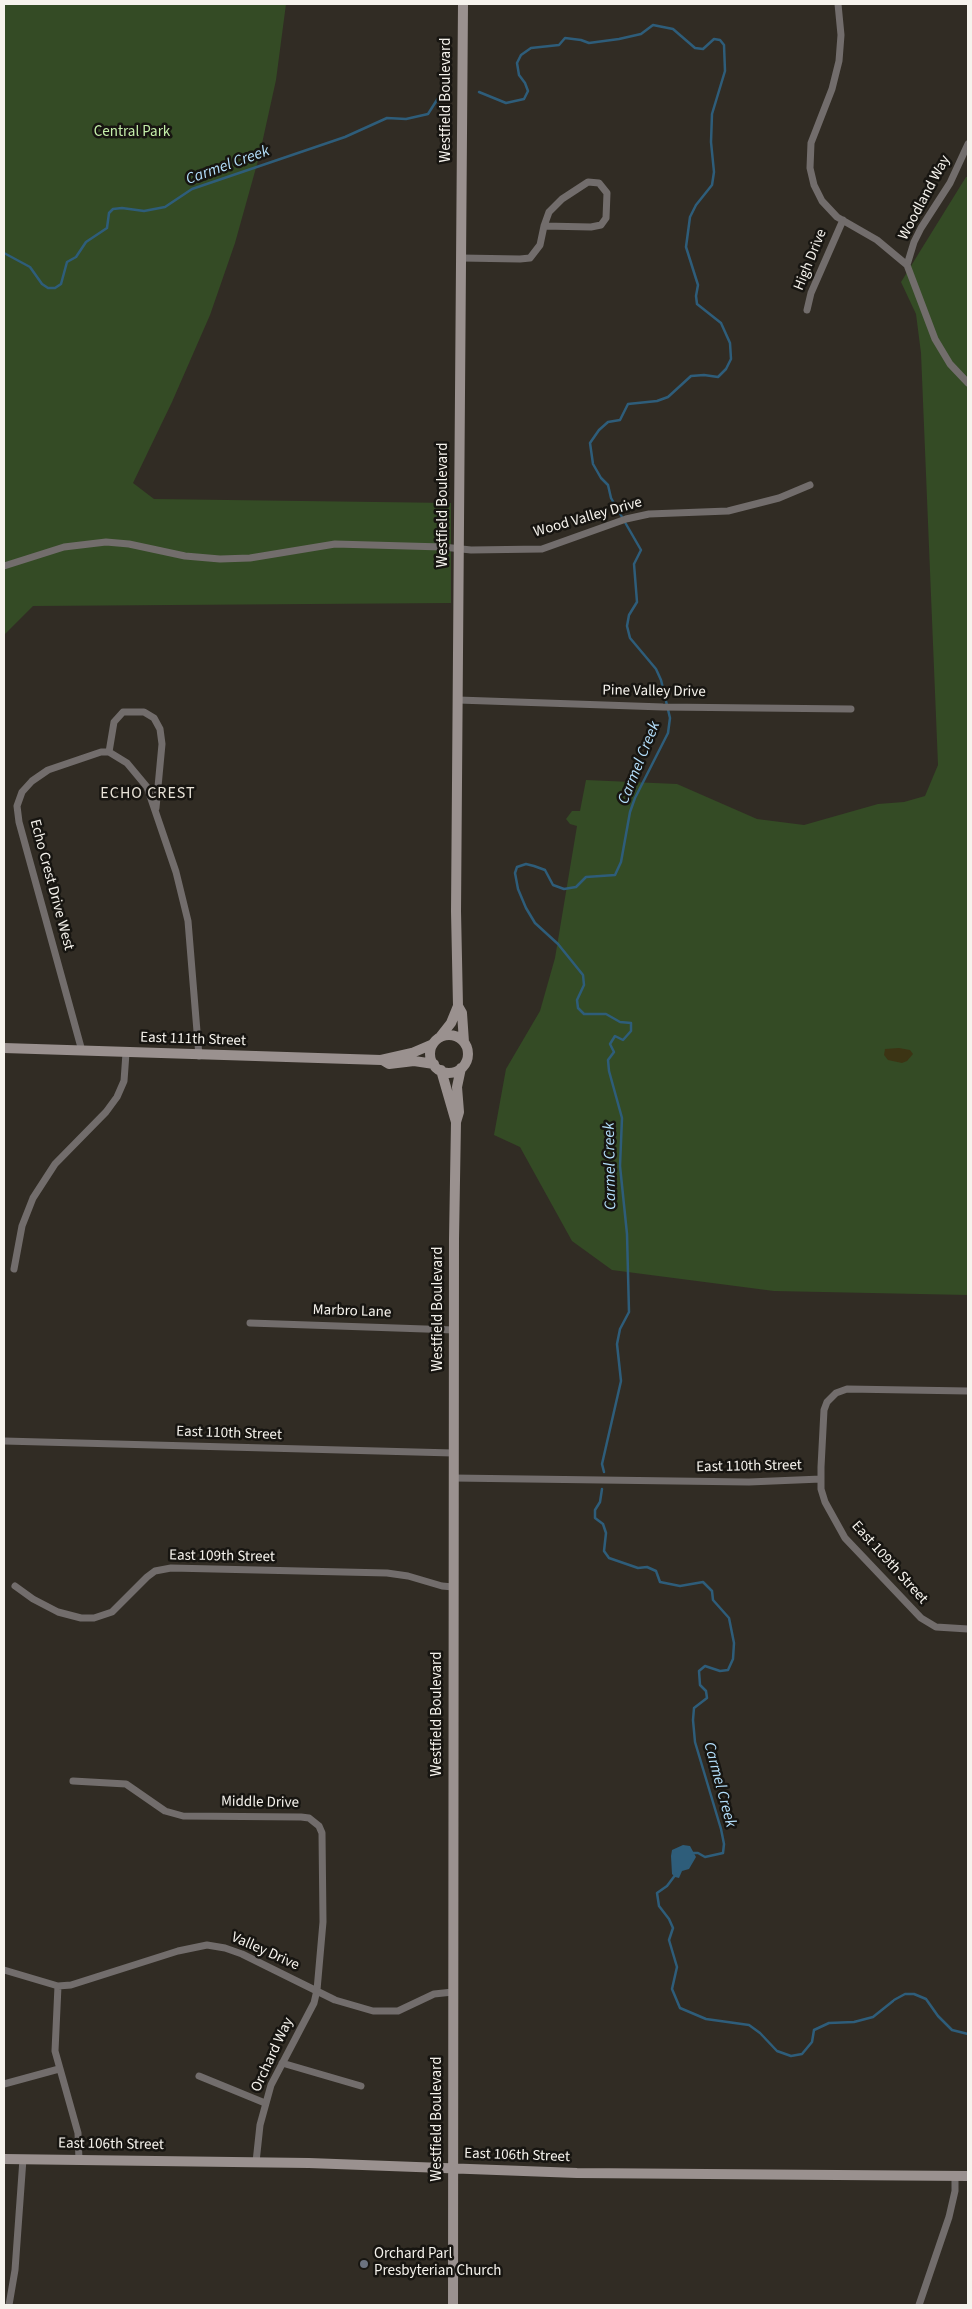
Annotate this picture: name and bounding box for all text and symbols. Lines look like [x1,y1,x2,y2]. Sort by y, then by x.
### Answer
street label: Westfield Boulevard [438,38,456,162]
park label: Central Park [94,124,170,142]
water label: Carmel Creek [184,142,272,190]
street label: Woodland Way [895,153,955,243]
street label: High Drive [791,227,831,293]
street label: Westfield Boulevard [435,443,453,567]
street label: Wood Valley Drive [532,494,644,542]
street label: Pine Valley Drive [602,682,706,702]
water label: Carmel Creek [615,719,665,807]
district label: ECHO CREST [99,784,197,804]
street label: Echo Crest Drive West [25,818,77,952]
street label: East 111th Street [140,1029,246,1051]
water label: Carmel Creek [601,1122,621,1210]
street label: Westfield Boulevard [430,1247,448,1371]
street label: Marbro Lane [312,1302,392,1322]
street label: East 110th Street [176,1423,282,1445]
street label: East 110th Street [696,1457,802,1477]
street label: East 109th Street [847,1518,931,1608]
street label: East 109th Street [169,1547,275,1567]
street label: Westfield Boulevard [429,1652,447,1776]
water label: Carmel Creek [698,1740,740,1830]
street label: Middle Drive [221,1793,299,1813]
street label: Valley Drive [228,1929,302,1975]
street label: Orchard Way [248,2015,298,2095]
street label: Westfield Boulevard [429,2057,447,2181]
street label: East 106th Street [58,2135,164,2155]
street label: East 106th Street [464,2145,570,2167]
place label: Orchard Parl Presbyterian Church [374,2246,501,2281]
marker: Orchard Parl Presbyterian Church [358,2258,370,2270]

